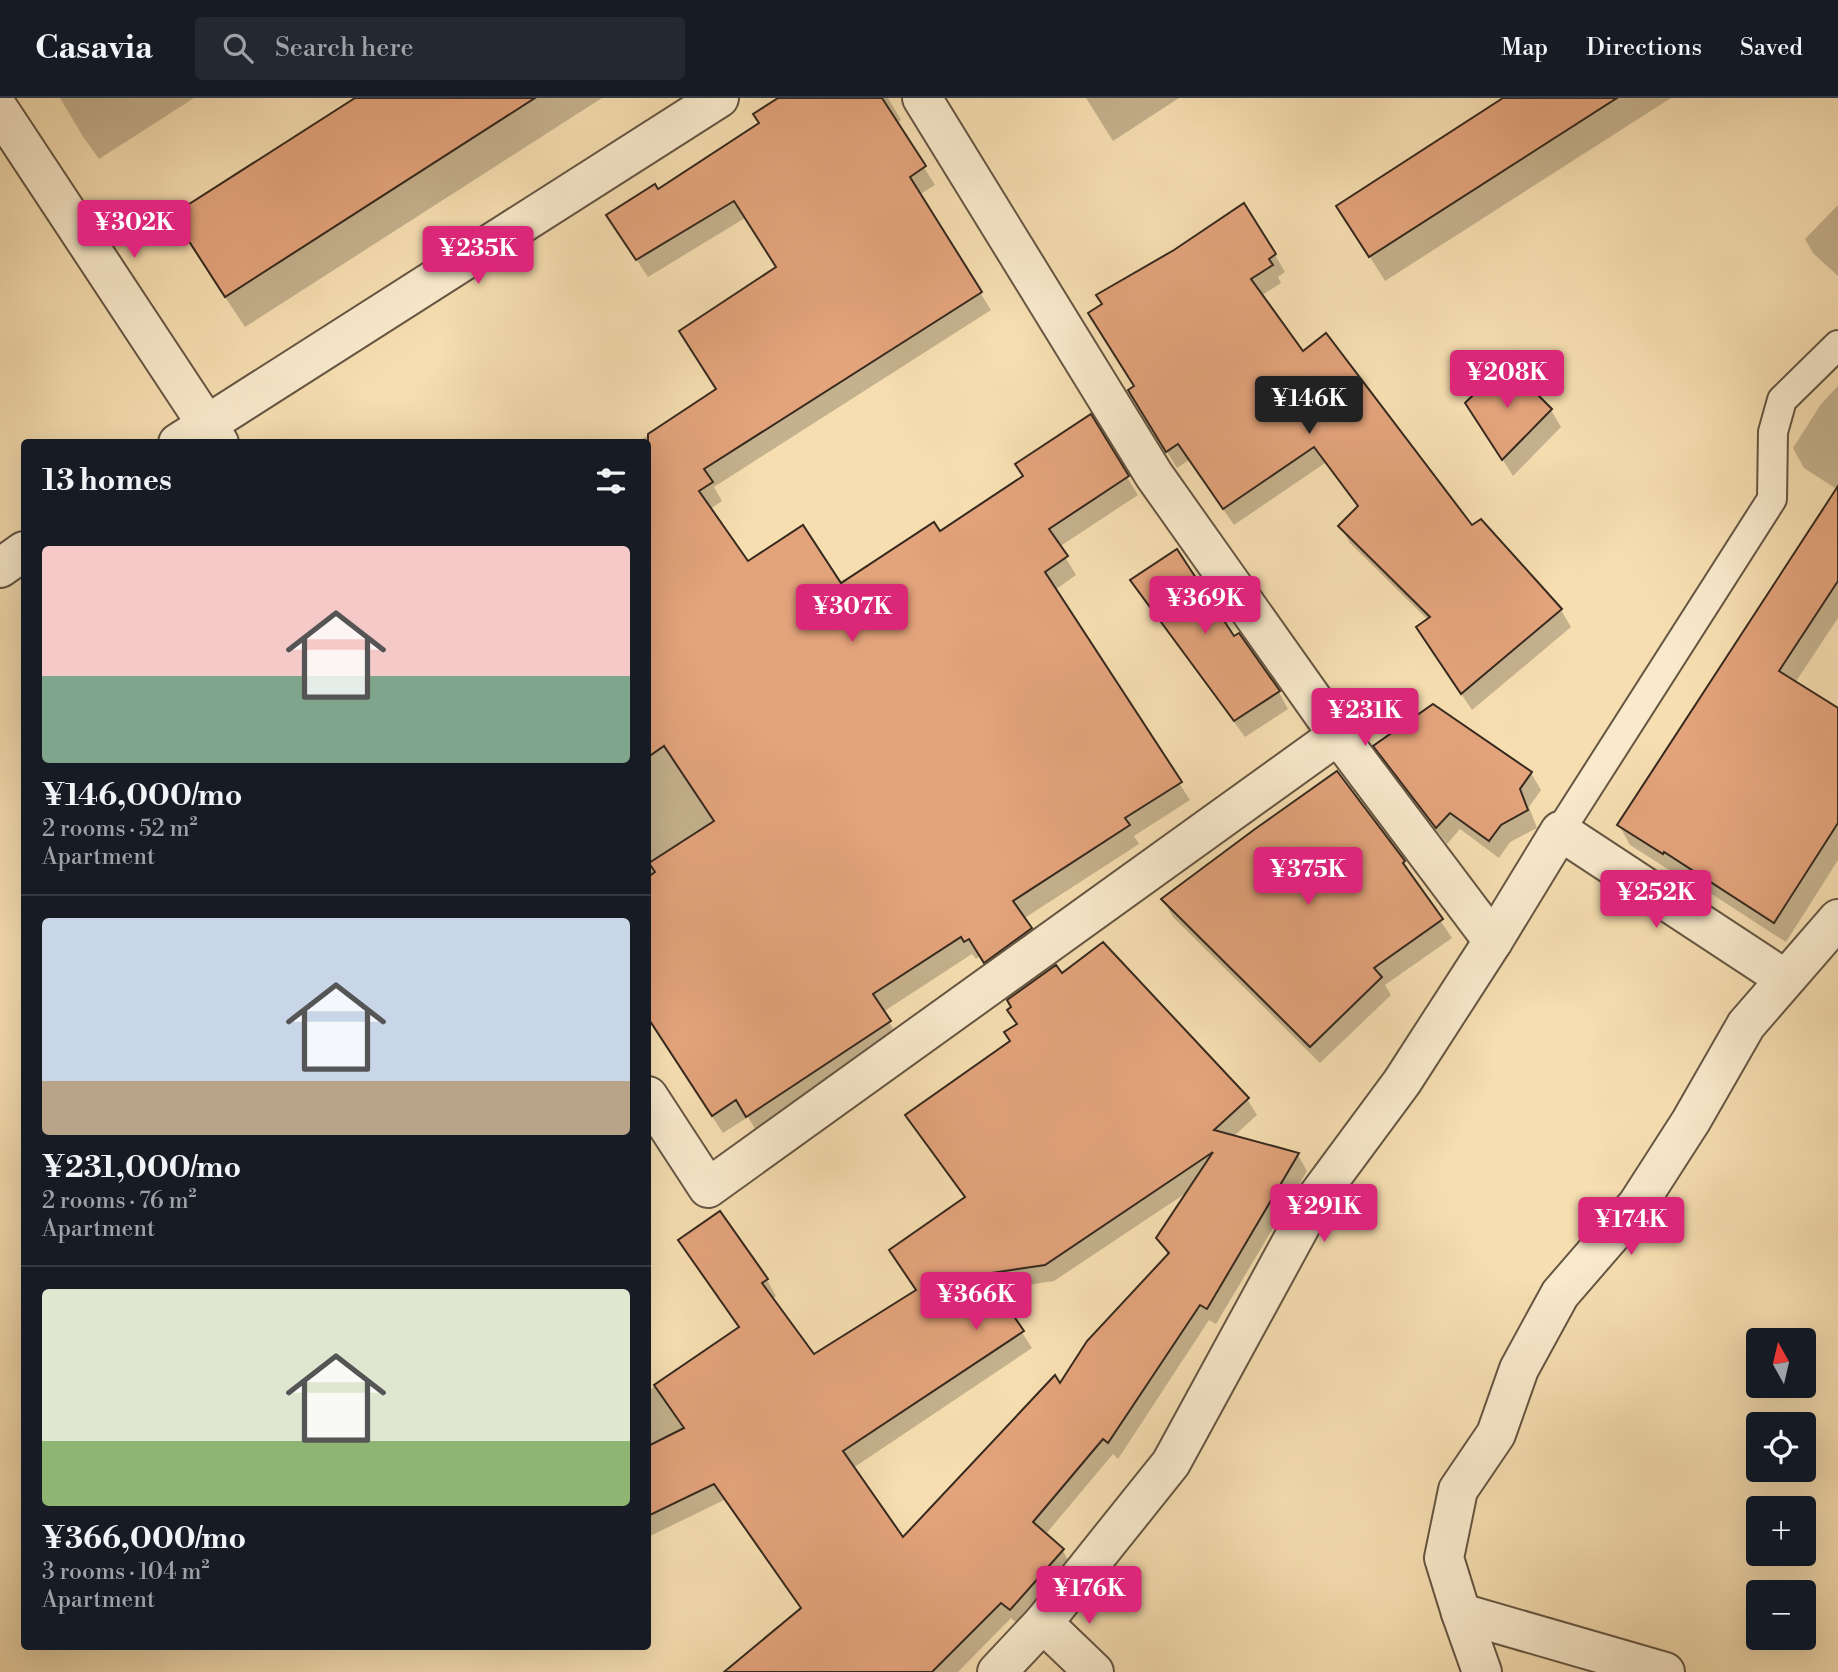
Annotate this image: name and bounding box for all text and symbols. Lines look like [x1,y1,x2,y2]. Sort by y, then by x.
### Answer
search box [195,17,685,80]
text: Casavia [35,28,153,69]
icon: search [219,29,257,67]
text: Search here [275,32,414,64]
text: Map [1501,33,1548,63]
text: Directions [1586,33,1702,63]
text: Saved [1740,33,1803,63]
pin: ¥302K [85,200,183,260]
text: ¥302K [94,209,174,237]
pin: ¥235K [429,226,527,286]
text: ¥235K [439,235,517,263]
pin: ¥208K [1458,350,1556,410]
text: ¥208K [1466,359,1548,387]
pin: ¥146K [1260,376,1358,436]
text: ¥146K [1271,385,1347,413]
text: 13 homes [42,462,172,500]
icon: filters [592,462,630,500]
pin: ¥369K [1156,576,1254,636]
pin: ¥307K [803,584,901,644]
text: ¥369K [1165,585,1245,613]
icon: home [273,592,399,718]
text: ¥307K [812,593,892,621]
pin: ¥231K [1316,688,1414,748]
text: ¥231K [1328,697,1402,725]
text: ¥146,000/mo [42,777,242,815]
text: 2 rooms · 52 m² [42,815,198,843]
text: Apartment [42,843,155,871]
pin: ¥375K [1259,848,1357,907]
text: ¥375K [1270,856,1346,884]
pin: ¥252K [1607,870,1705,930]
text: ¥252K [1616,879,1696,907]
icon: home [273,964,399,1090]
text: ¥231,000/mo [42,1149,241,1187]
pin: ¥291K [1275,1184,1373,1244]
text: 2 rooms · 76 m² [42,1187,197,1215]
text: ¥291K [1286,1193,1362,1221]
pin: ¥174K [1582,1198,1680,1257]
text: ¥174K [1594,1206,1668,1234]
text: Apartment [42,1215,155,1243]
pin: ¥366K [927,1272,1025,1332]
text: ¥366K [936,1281,1016,1309]
north arrow [1746,1328,1816,1398]
map controls [1746,1328,1816,1650]
icon: home [273,1335,399,1461]
button: locate [1746,1412,1816,1482]
button: + [1746,1496,1816,1566]
text: ¥366,000/mo [42,1520,246,1558]
text: 3 rooms · 104 m² [42,1558,210,1586]
pin: ¥176K [1040,1566,1138,1626]
text: ¥176K [1052,1575,1126,1603]
button: − [1746,1580,1816,1650]
text: Apartment [42,1586,155,1614]

